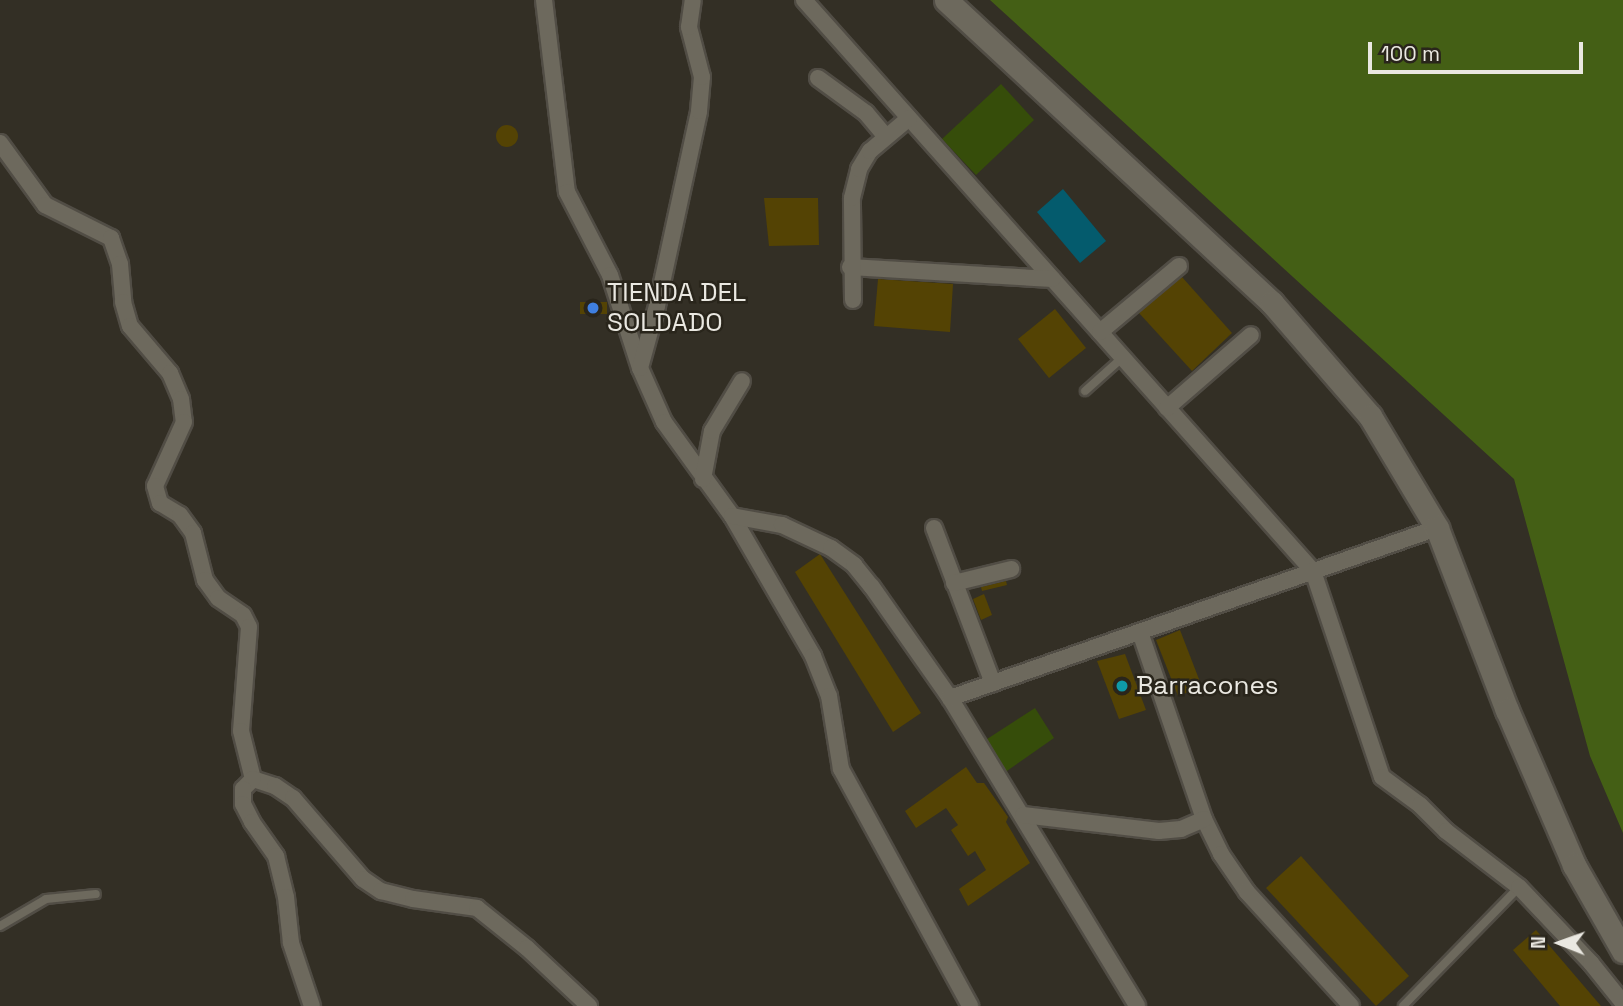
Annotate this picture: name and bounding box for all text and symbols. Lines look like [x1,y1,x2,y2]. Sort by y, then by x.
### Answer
scale bar [1371,28,1586,72]
text: 100 m [1381,40,1440,67]
place label: TIENDA DEL SOLDADO [607,277,747,338]
marker: TIENDA DEL SOLDADO [585,300,601,316]
place label: Barracones [1136,670,1279,702]
marker: Barracones [1114,678,1130,694]
north arrow [1525,908,1595,978]
text: N [1526,936,1551,949]

